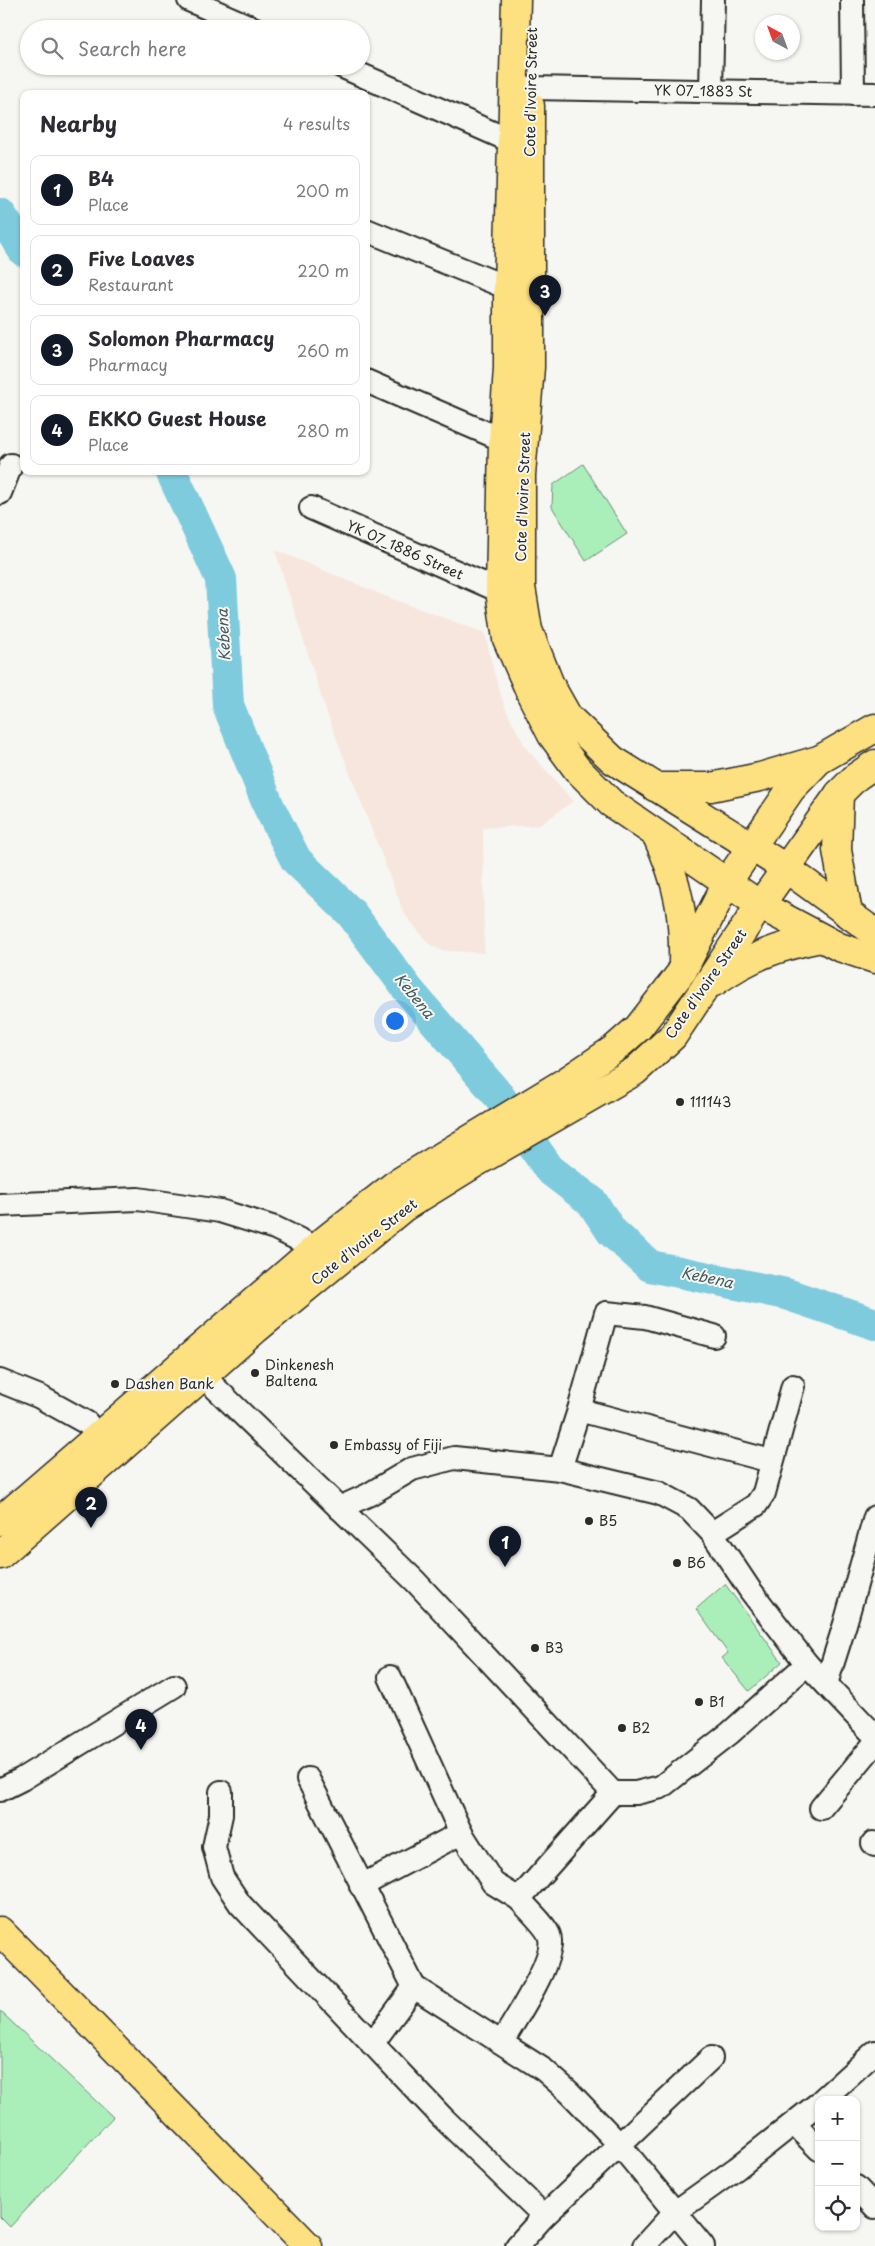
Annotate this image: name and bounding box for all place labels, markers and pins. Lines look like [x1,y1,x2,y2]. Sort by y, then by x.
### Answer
pin: 3 [529,275,561,316]
place label: 111143 [690,1091,731,1112]
marker: 111143 [674,1096,686,1108]
place label: Dinkenesh Baltena [265,1354,334,1391]
marker: Dinkenesh Baltena [249,1367,261,1379]
place label: Dashen Bank [125,1373,214,1394]
marker: Dashen Bank [109,1378,121,1390]
place label: Embassy of Fiji [344,1434,442,1455]
marker: Embassy of Fiji [328,1439,340,1451]
pin: 2 [75,1487,107,1528]
place label: B5 [599,1510,617,1531]
marker: B5 [583,1515,595,1527]
pin: 1 [489,1526,521,1567]
place label: B6 [687,1552,706,1573]
marker: B6 [671,1557,683,1569]
place label: B3 [545,1637,564,1658]
marker: B3 [529,1642,541,1654]
place label: B1 [709,1691,725,1712]
marker: B1 [693,1696,705,1708]
pin: 4 [125,1709,157,1750]
place label: B2 [632,1717,650,1738]
marker: B2 [616,1722,628,1734]

